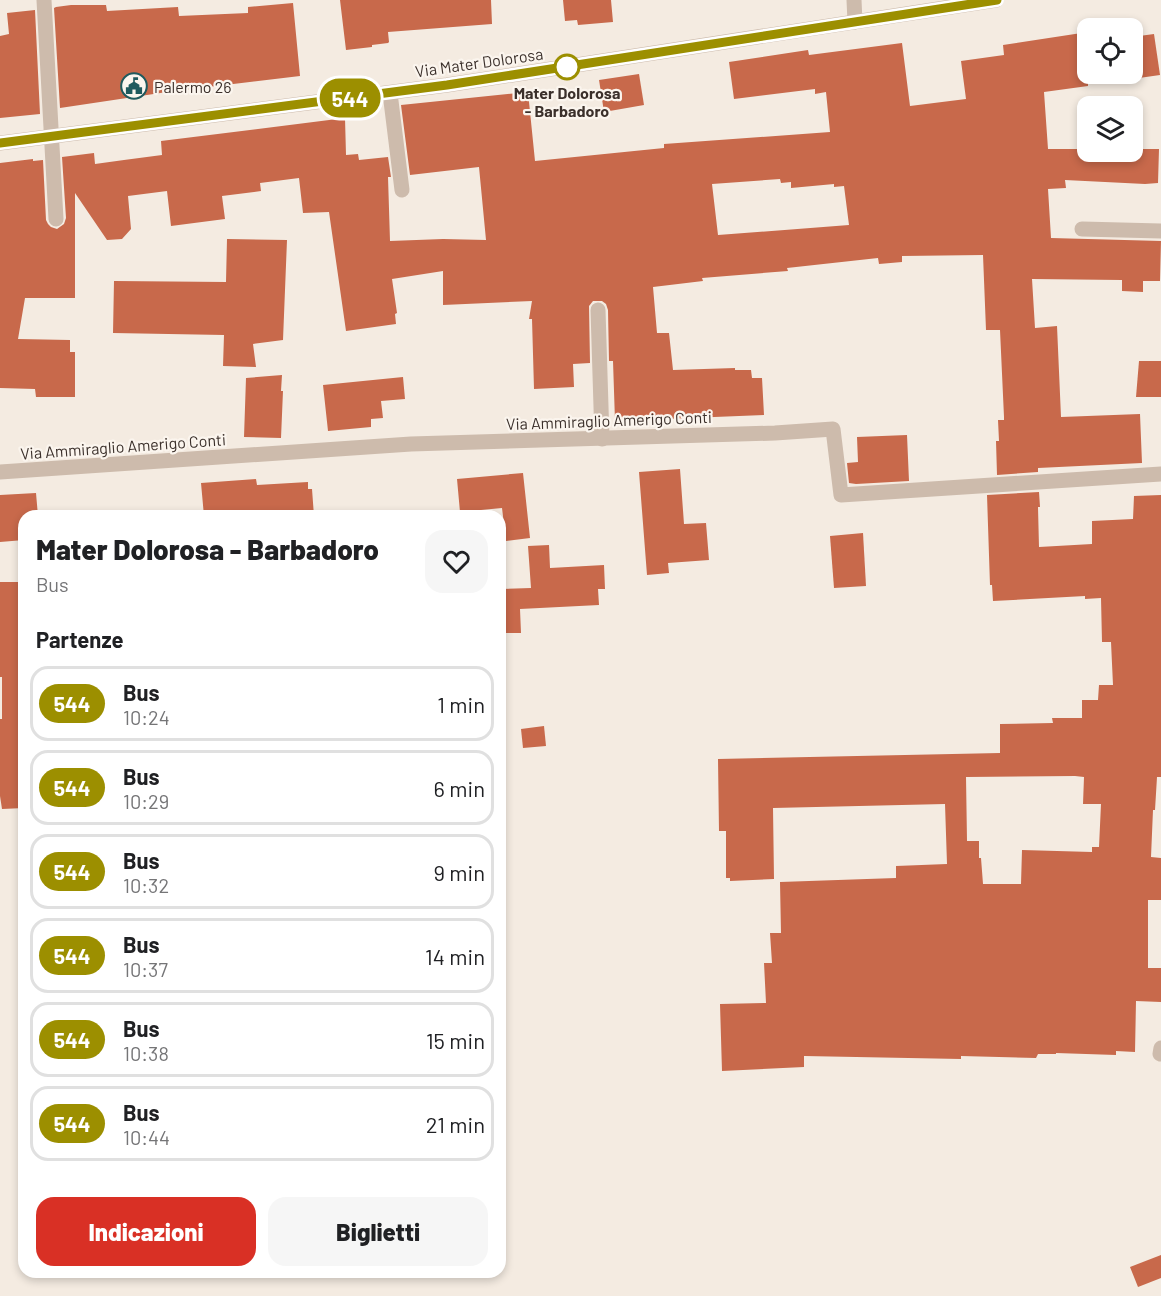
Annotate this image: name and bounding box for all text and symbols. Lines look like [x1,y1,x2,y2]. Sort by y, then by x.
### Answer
map controls [1077,18,1143,162]
button: locate [1077,18,1143,84]
street label: Via Mater Dolorosa [414,44,544,80]
marker: Mater Dolorosa - Barbadoro [554,54,580,80]
public building icon: Palermo 26 [119,71,149,101]
place label: Palermo 26 [154,77,232,96]
line badge: 544 [316,78,385,118]
place label: Mater Dolorosa - Barbadoro [514,83,620,120]
text: 544 [332,86,368,111]
button: layers [1077,96,1143,162]
street label: Via Ammiraglio Amerigo Conti [506,407,712,433]
street label: Via Ammiraglio Amerigo Conti [20,429,226,463]
button: heart [425,530,488,593]
text: Mater Dolorosa - Barbadoro [36,532,379,566]
text: Bus [36,572,69,596]
text: Partenze [36,626,124,652]
text: Bus [123,679,160,705]
text: 544 [54,691,90,716]
text: 1 min [437,691,485,717]
text: 10:24 [123,705,170,729]
text: Bus [123,763,160,789]
text: 544 [54,775,90,800]
text: 6 min [434,775,485,801]
text: 10:29 [123,789,169,813]
text: Bus [123,847,160,873]
text: 544 [54,859,90,884]
text: 9 min [433,859,485,885]
text: 10:32 [123,873,169,897]
text: Bus [123,931,160,957]
text: 544 [54,943,90,968]
text: 14 min [425,943,485,969]
text: 10:37 [123,957,168,981]
text: Bus [123,1015,160,1041]
text: 544 [54,1027,90,1052]
text: 15 min [426,1027,485,1053]
text: 10:38 [123,1041,169,1065]
text: Bus [123,1099,160,1125]
text: 544 [54,1111,90,1136]
text: 21 min [426,1111,485,1137]
text: 10:44 [123,1125,170,1149]
button: Indicazioni [36,1197,256,1266]
button: Biglietti [268,1197,488,1266]

